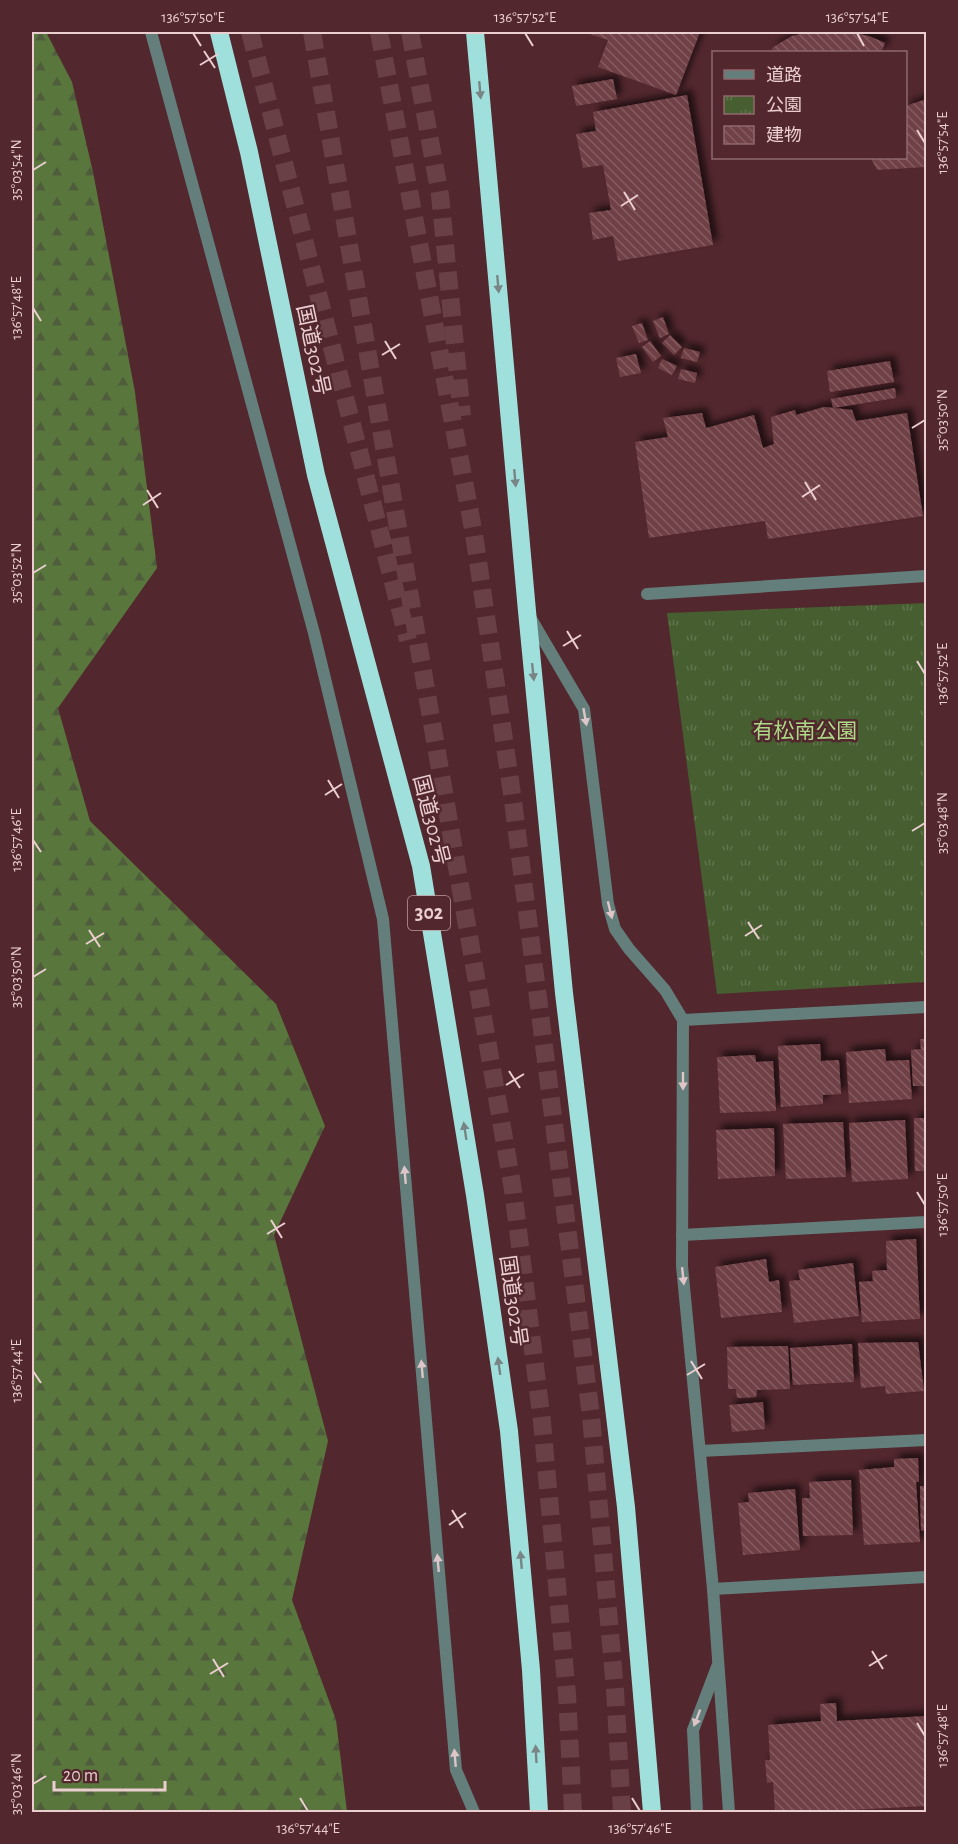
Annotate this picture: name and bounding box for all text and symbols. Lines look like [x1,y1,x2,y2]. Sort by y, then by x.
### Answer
text: 136°57'50"E [161,10,225,25]
text: 136°57'52"E [494,10,556,25]
text: 136°57'54"E [826,10,888,25]
legend [712,51,907,159]
text: 道路 [766,65,802,85]
one-way arrow [475,80,485,99]
text: 公園 [766,96,802,115]
text: 136°57'54"E [935,112,950,174]
text: 建物 [766,125,802,145]
text: 35°03'54"N [9,139,24,201]
one-way arrow [493,275,503,294]
text: 136°57'48"E [9,276,24,340]
street label: 国道302号 [293,302,334,397]
text: 35°03'50"N [935,389,950,451]
one-way arrow [510,469,520,488]
text: 35°03'52"N [9,543,24,603]
text: 136°57'52"E [935,643,950,705]
one-way arrow [528,663,538,682]
one-way arrow [581,708,590,727]
park label: 有松南公園 [753,720,858,742]
street label: 国道302号 [410,772,453,867]
text: 35°03'48"N [935,792,950,854]
text: 136°57'46"E [9,808,24,872]
road number: 302 [408,896,450,930]
one-way arrow [606,901,616,919]
text: 35°03'50"N [9,946,24,1008]
one-way arrow [678,1072,688,1091]
one-way arrow [460,1122,469,1141]
one-way arrow [400,1165,410,1184]
text: 136°57'50"E [935,1173,950,1237]
street label: 国道302号 [496,1254,531,1348]
one-way arrow [678,1267,688,1286]
text: 136°57'44"E [9,1339,24,1403]
one-way arrow [495,1356,504,1375]
one-way arrow [417,1360,427,1379]
one-way arrow [516,1550,526,1569]
one-way arrow [434,1554,443,1573]
text: 136°57'48"E [935,1704,950,1768]
one-way arrow [692,1709,702,1727]
one-way arrow [531,1745,540,1764]
one-way arrow [450,1748,460,1767]
text: 35°03'46"N [9,1753,24,1815]
scale bar [54,1754,165,1792]
text: 20 m [63,1767,98,1785]
text: 136°57'44"E [276,1821,340,1836]
text: 136°57'46"E [608,1821,672,1836]

